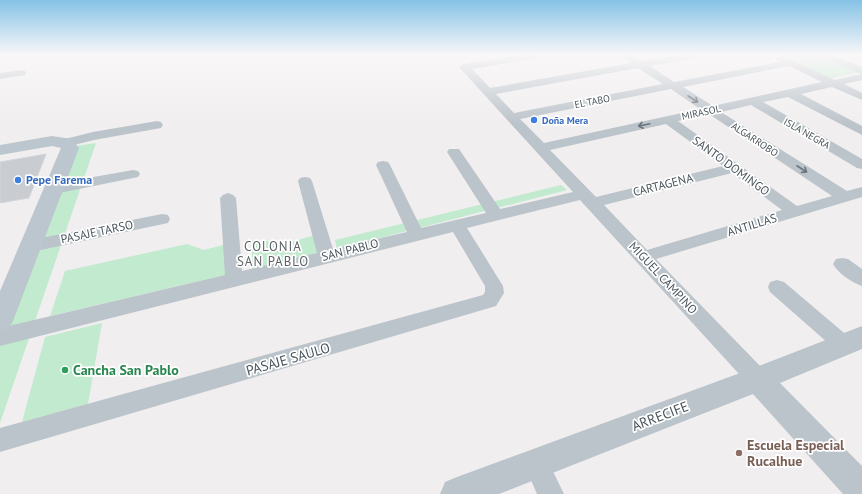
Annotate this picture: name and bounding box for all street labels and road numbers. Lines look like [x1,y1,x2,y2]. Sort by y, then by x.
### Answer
street label: EL TABO [573,92,611,111]
street label: MIRASOL [680,102,722,123]
street label: ISLA NEGRA [781,115,832,152]
street label: ALGARROBO [729,119,781,159]
street label: SANTO DOMINGO [690,133,773,199]
street label: CARTAGENA [631,170,694,199]
street label: ANTILLAS [725,210,778,239]
street label: PASAJE TARSO [59,217,135,247]
street label: SAN PABLO [320,235,380,264]
street label: MIGUEL CAMPINO [626,239,701,317]
street label: PASAJE SAULO [244,338,332,380]
street label: ARRECIFE [629,397,691,435]

